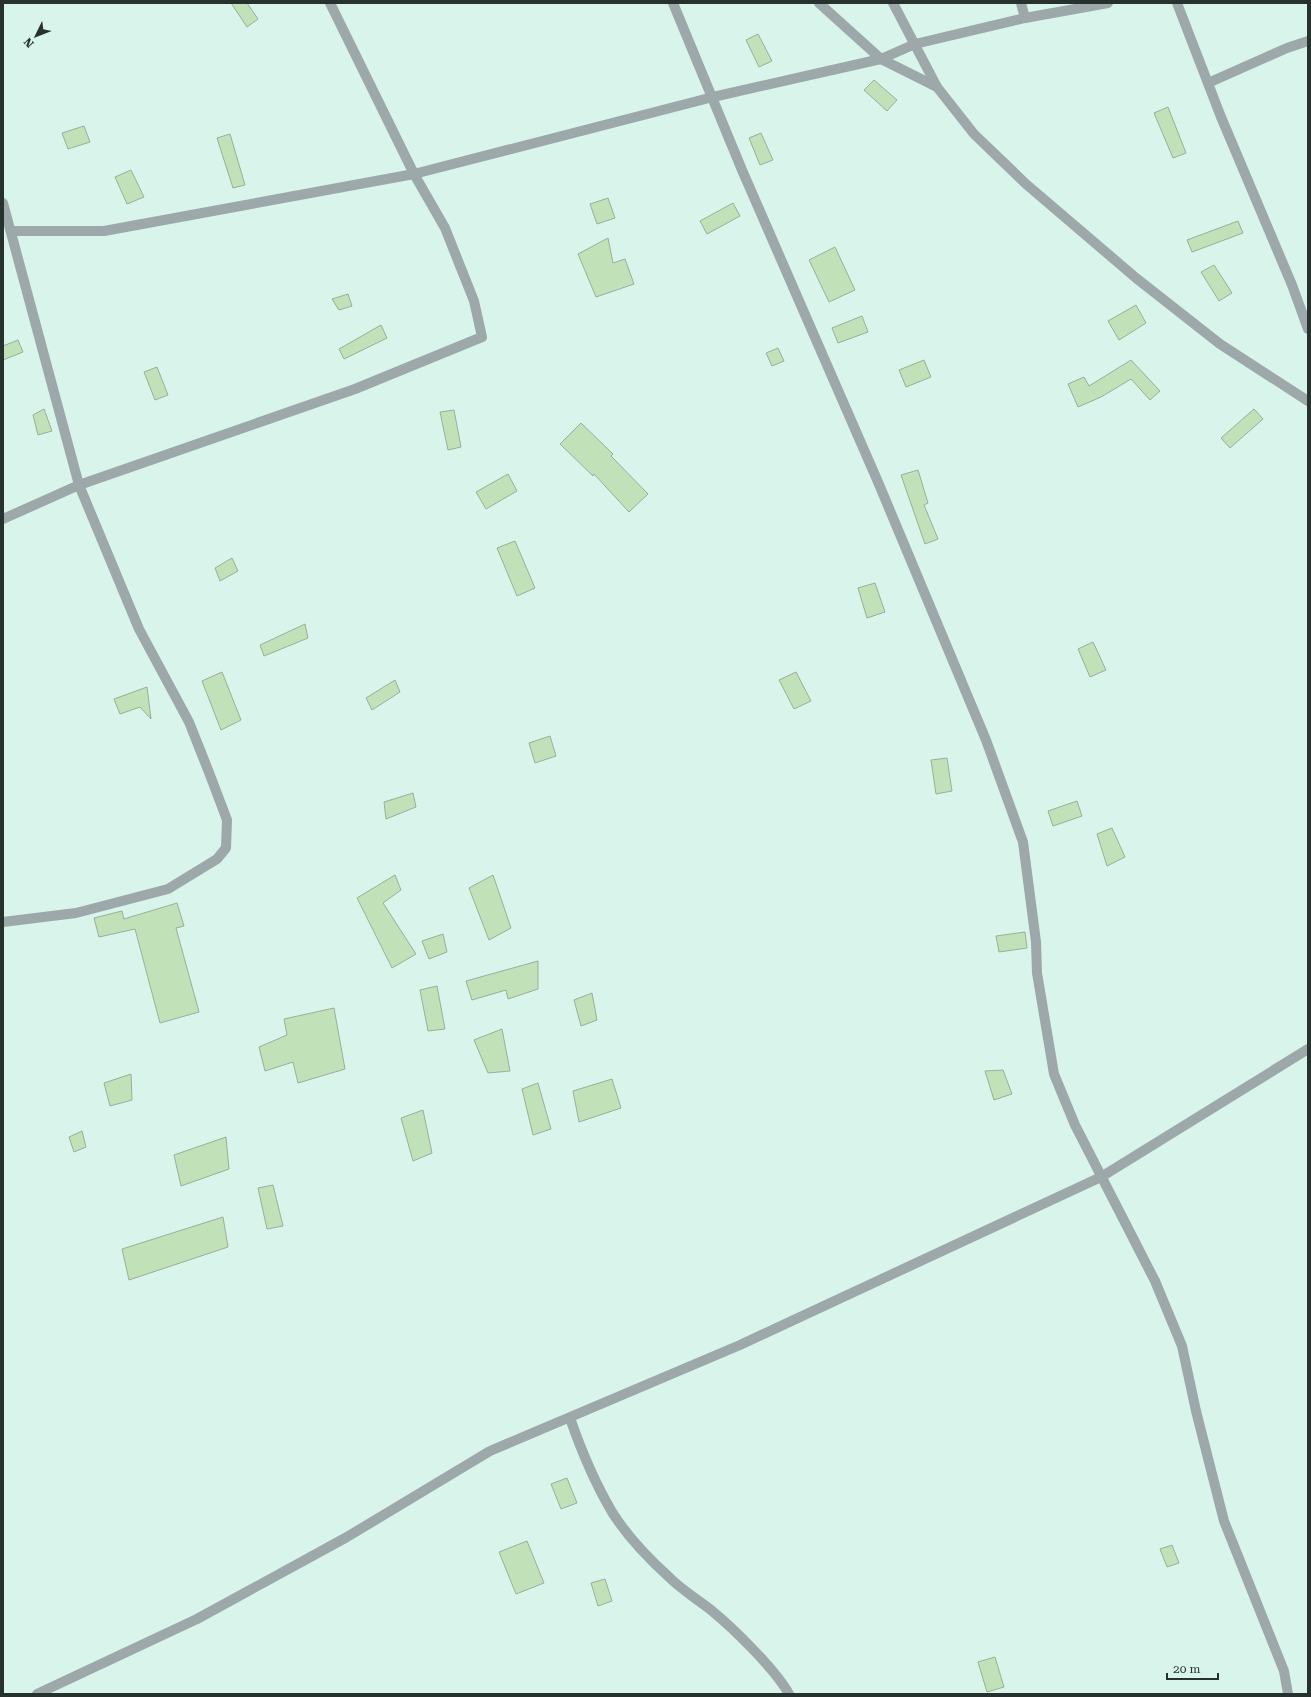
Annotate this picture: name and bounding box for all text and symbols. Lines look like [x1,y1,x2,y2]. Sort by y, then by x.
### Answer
north arrow [16,16,56,56]
text: N [21,35,37,50]
scale bar [1167,1655,1218,1681]
text: 20 m [1173,1662,1200,1676]

